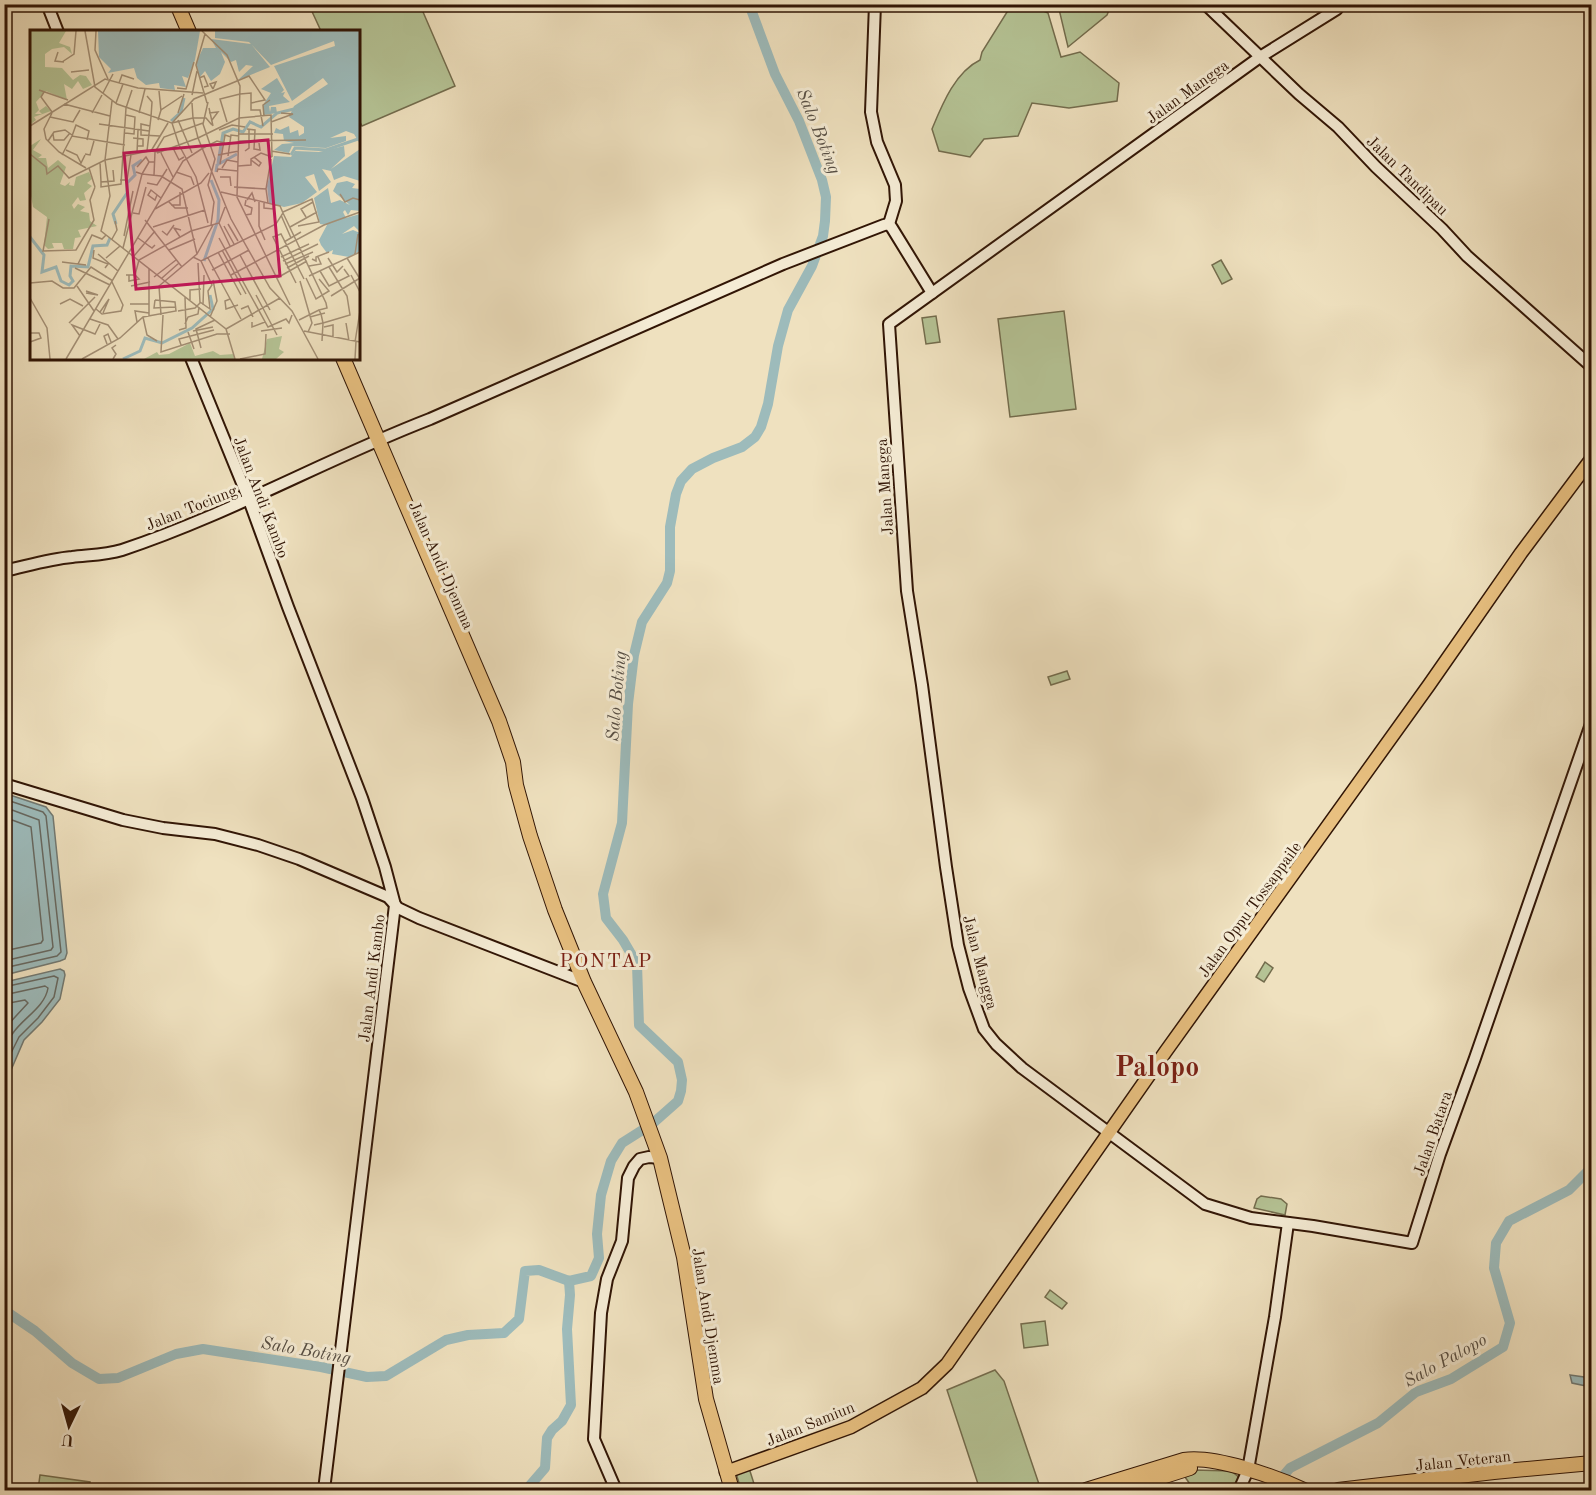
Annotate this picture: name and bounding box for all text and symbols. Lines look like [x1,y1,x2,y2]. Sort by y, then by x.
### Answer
inset map [30,30,360,360]
street label: Jalan Mangga [1144,58,1232,128]
water label: Salo Boting [793,86,844,177]
street label: Jalan Tandipau [1363,134,1451,219]
street label: Jalan Andi Kambo [230,435,291,561]
street label: Jalan Mangga [875,438,897,536]
street label: Jalan Tociung [144,483,240,534]
street label: Jalan Andi Djemma [405,499,476,632]
water label: Salo Boting [604,650,630,742]
street label: Jalan Oppu Tossappaile [1196,839,1305,981]
street label: Jalan Andi Kambo [357,913,389,1043]
street label: Jalan Mangga [959,914,999,1012]
district label: PONTAP [559,952,653,972]
district label: Palopo [1115,1055,1199,1083]
street label: Jalan Batara [1412,1089,1456,1178]
street label: Jalan Andi Djemma [688,1247,726,1386]
water label: Salo Palopo [1401,1331,1490,1391]
water label: Salo Boting [260,1334,352,1368]
north arrow [39,1396,99,1456]
street label: Jalan Samiun [764,1400,858,1450]
text: U [61,1430,75,1447]
street label: Jalan Veteran [1415,1449,1512,1475]

